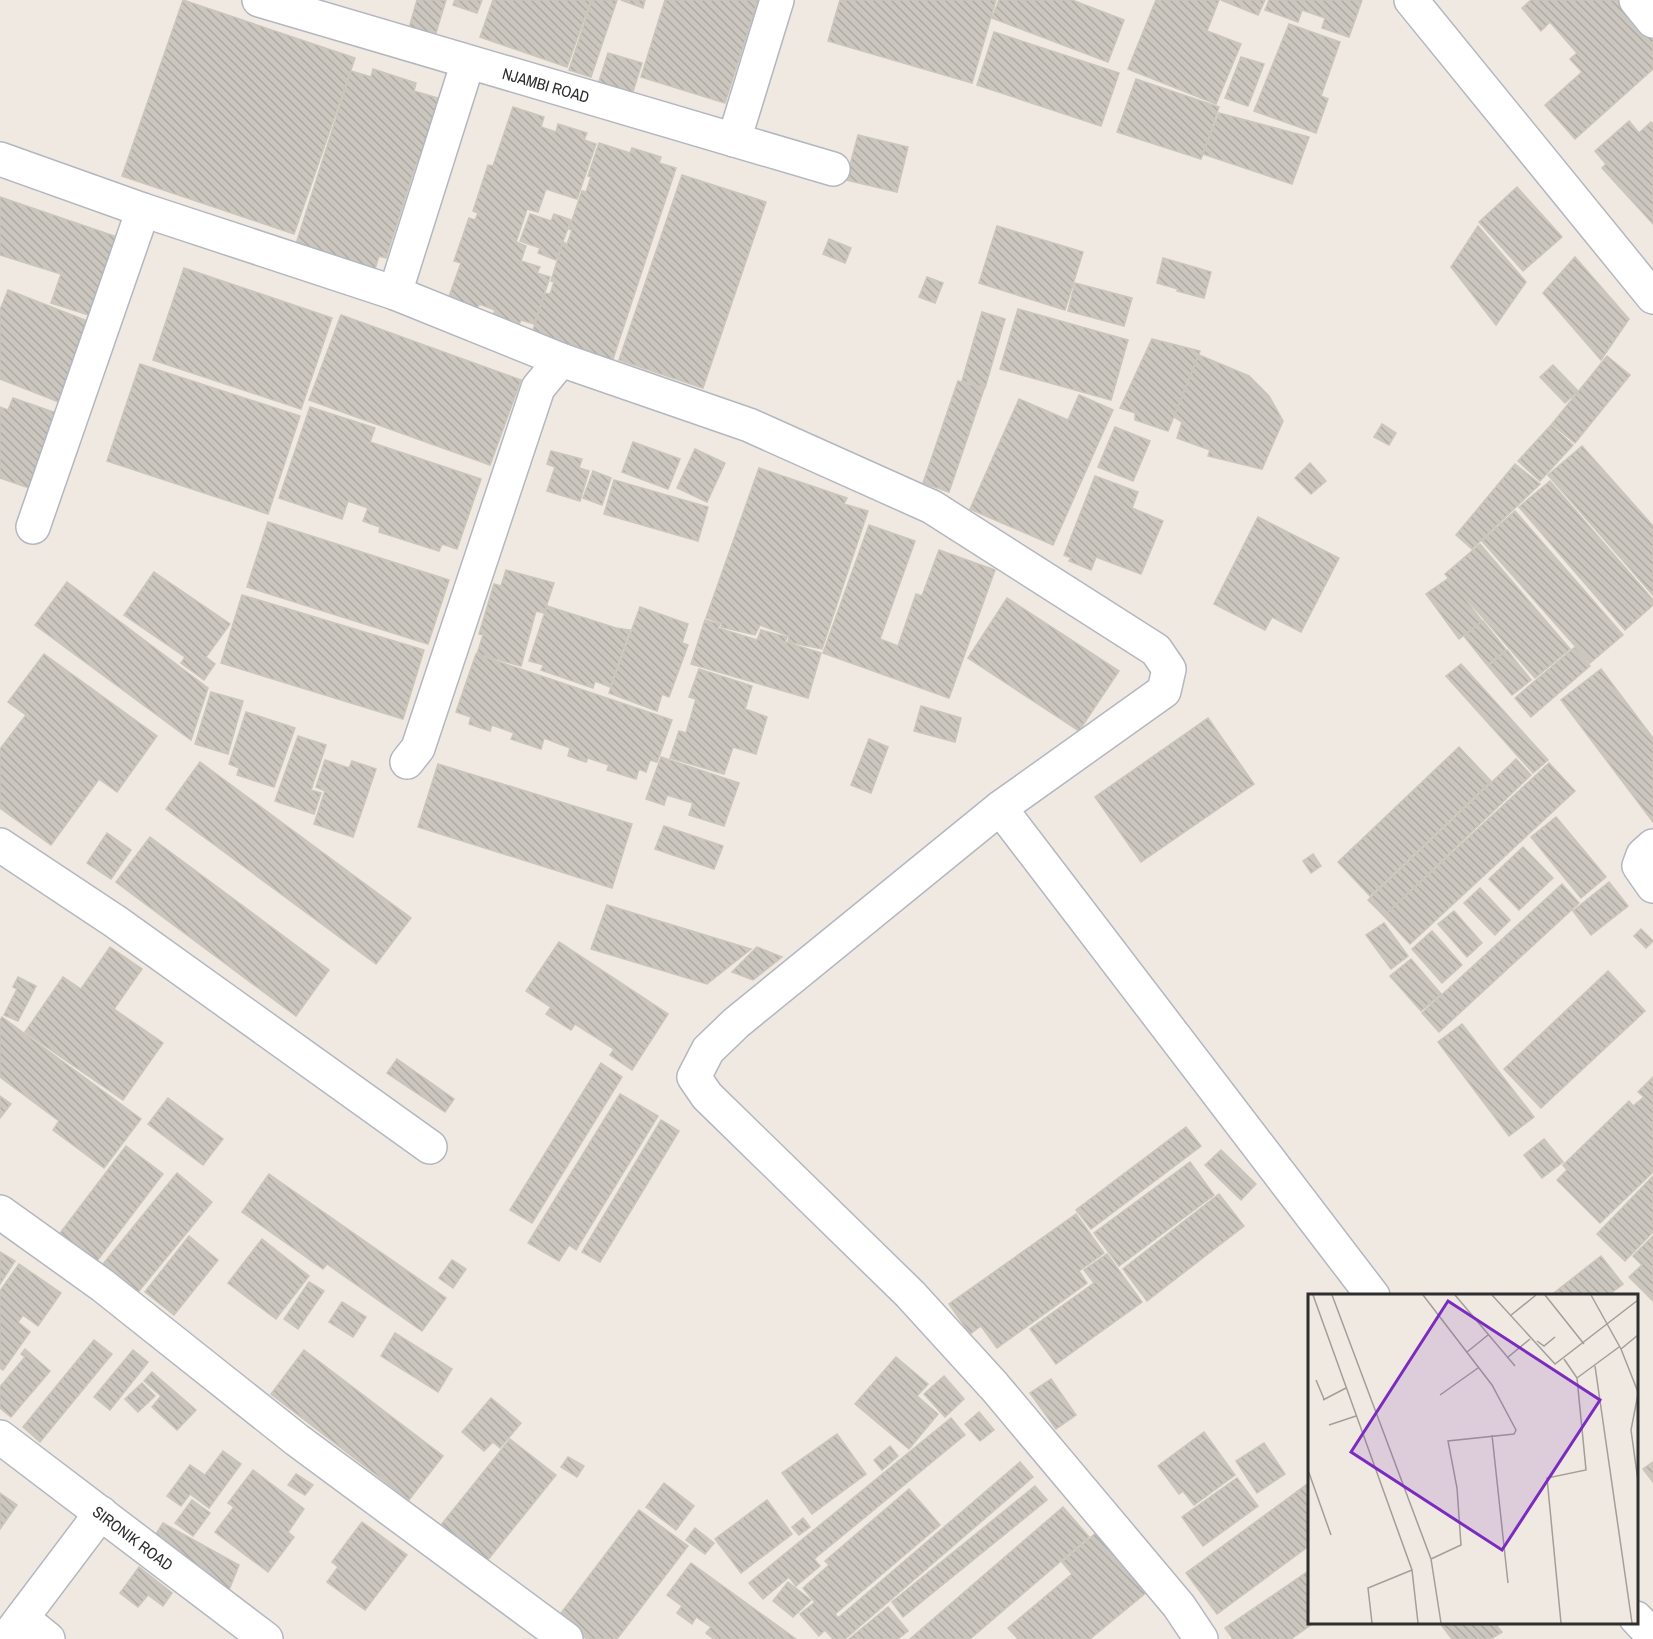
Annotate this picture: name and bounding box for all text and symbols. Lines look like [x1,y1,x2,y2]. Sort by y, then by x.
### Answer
street label: NJAMBI ROAD [500,62,592,108]
inset map [1308,1294,1638,1624]
street label: SIRONIK ROAD [88,1500,178,1576]

